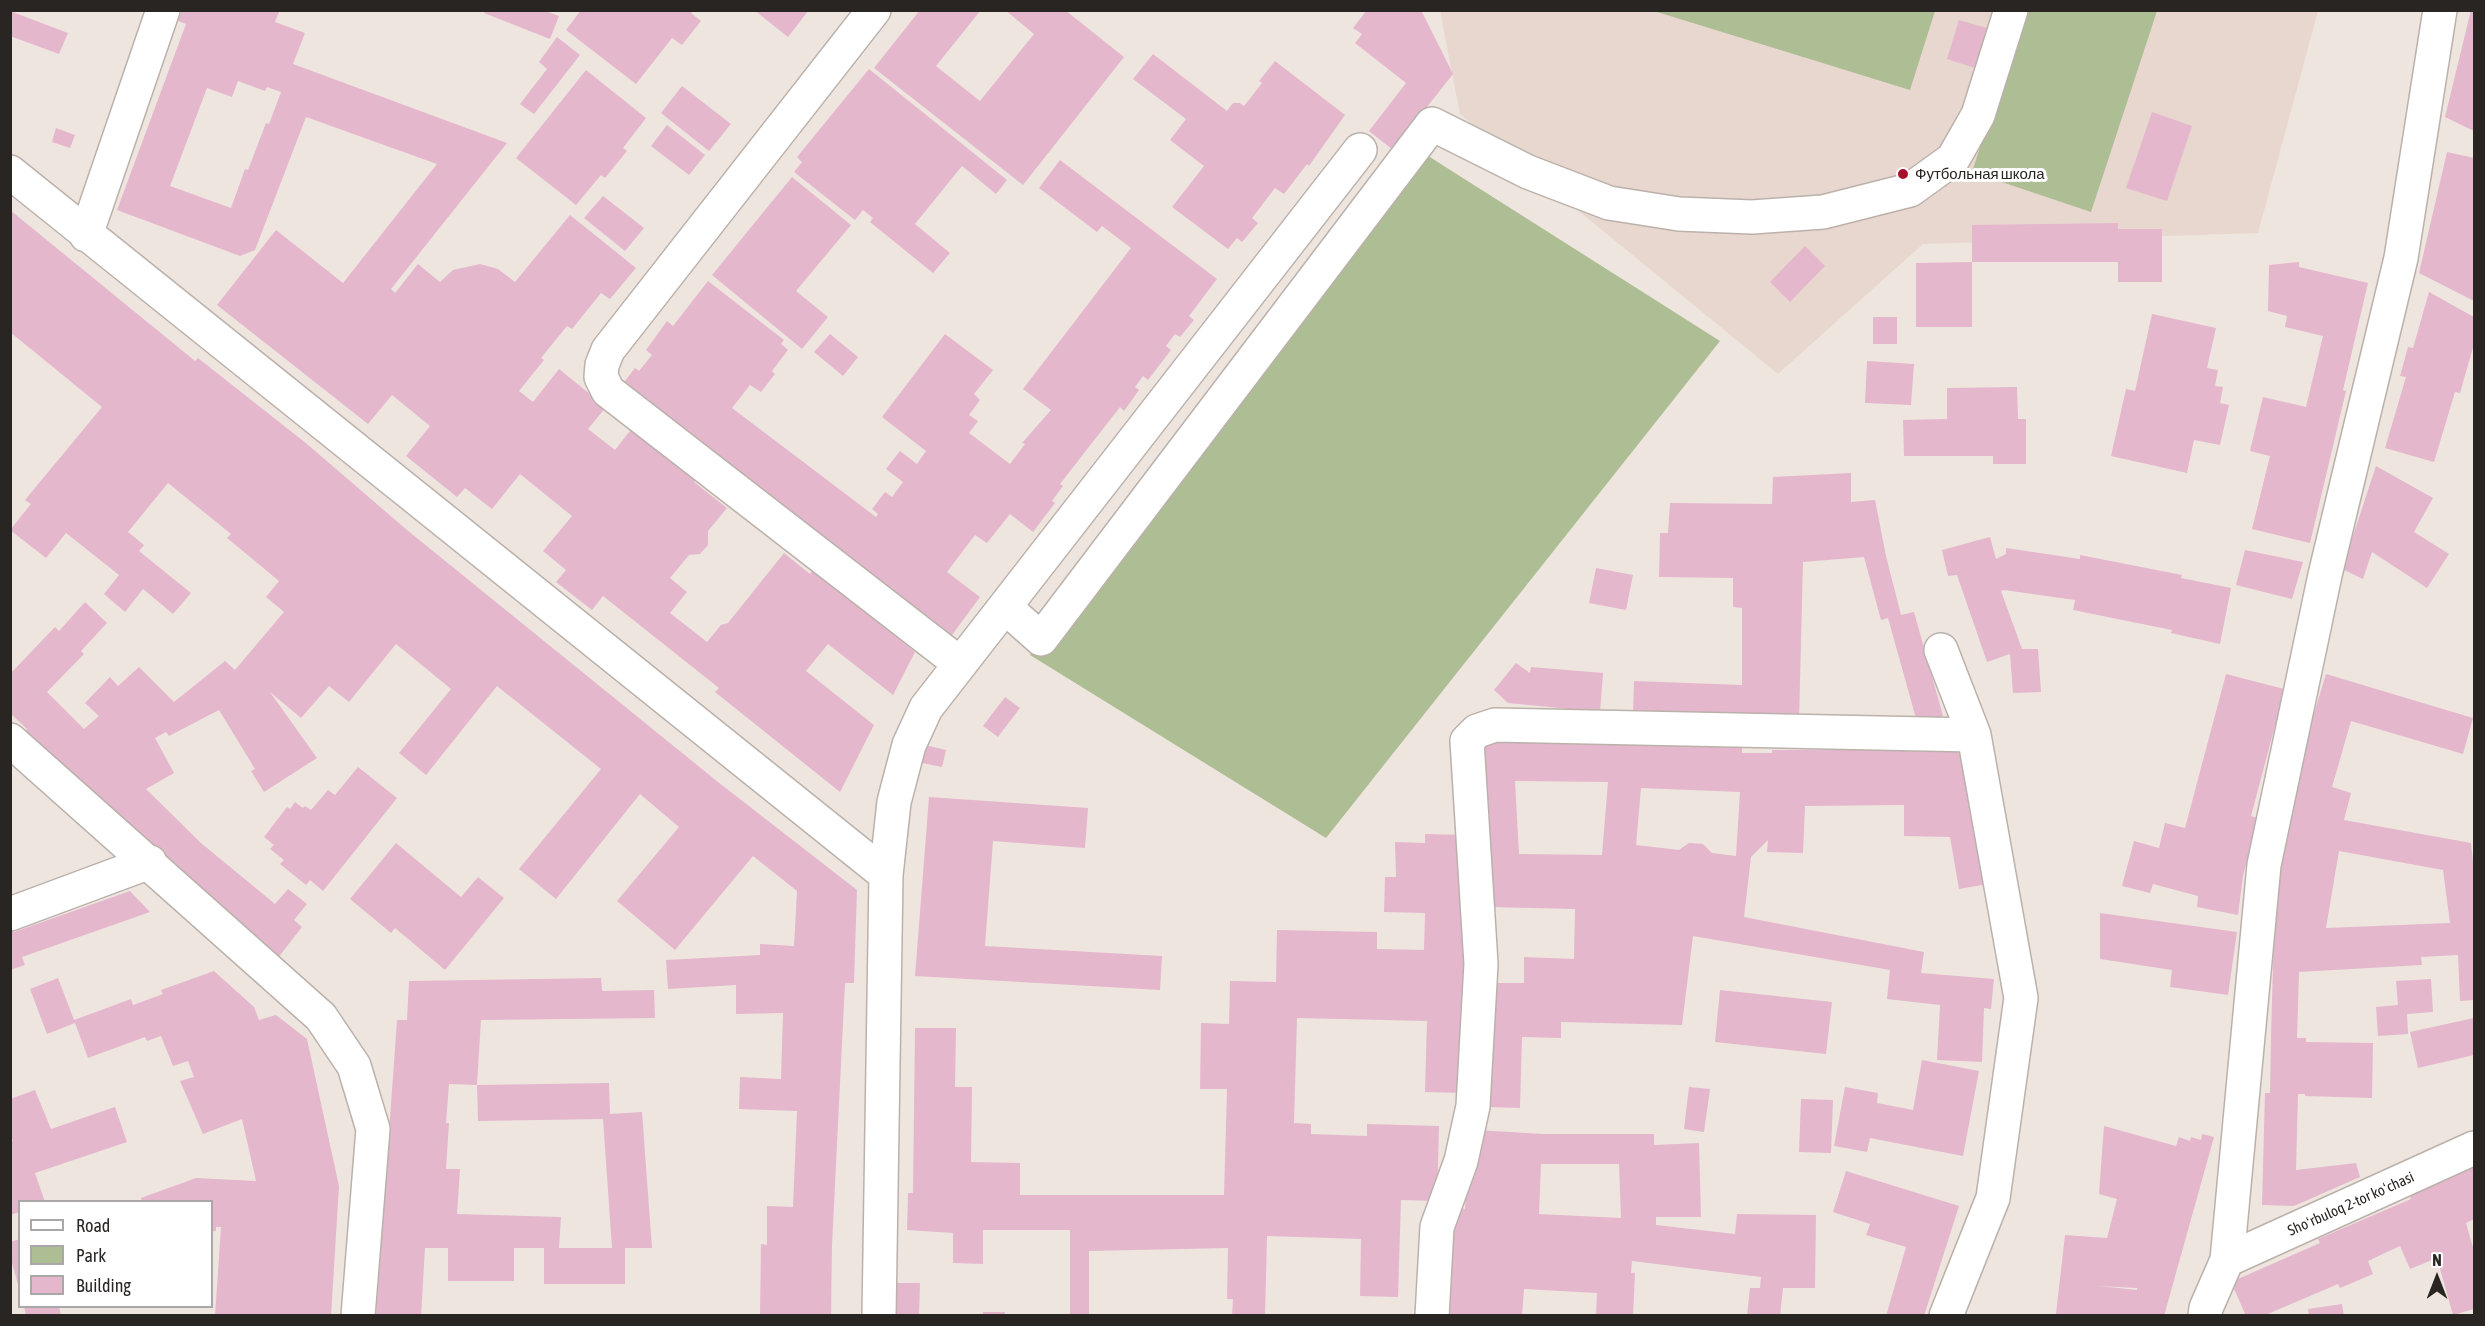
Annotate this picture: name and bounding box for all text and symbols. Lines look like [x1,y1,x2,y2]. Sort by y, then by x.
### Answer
place label: Футбольная школа [1915,165,2045,183]
marker: Футбольная школа [1896,167,1910,181]
street label: Shoʻrbuloq 2-tor koʻchasi [2285,1168,2417,1240]
legend [18,1200,213,1308]
text: Road [76,1215,110,1236]
text: Park [76,1245,106,1266]
north arrow [2407,1248,2467,1308]
text: N [2432,1251,2442,1269]
text: Building [76,1275,131,1296]

